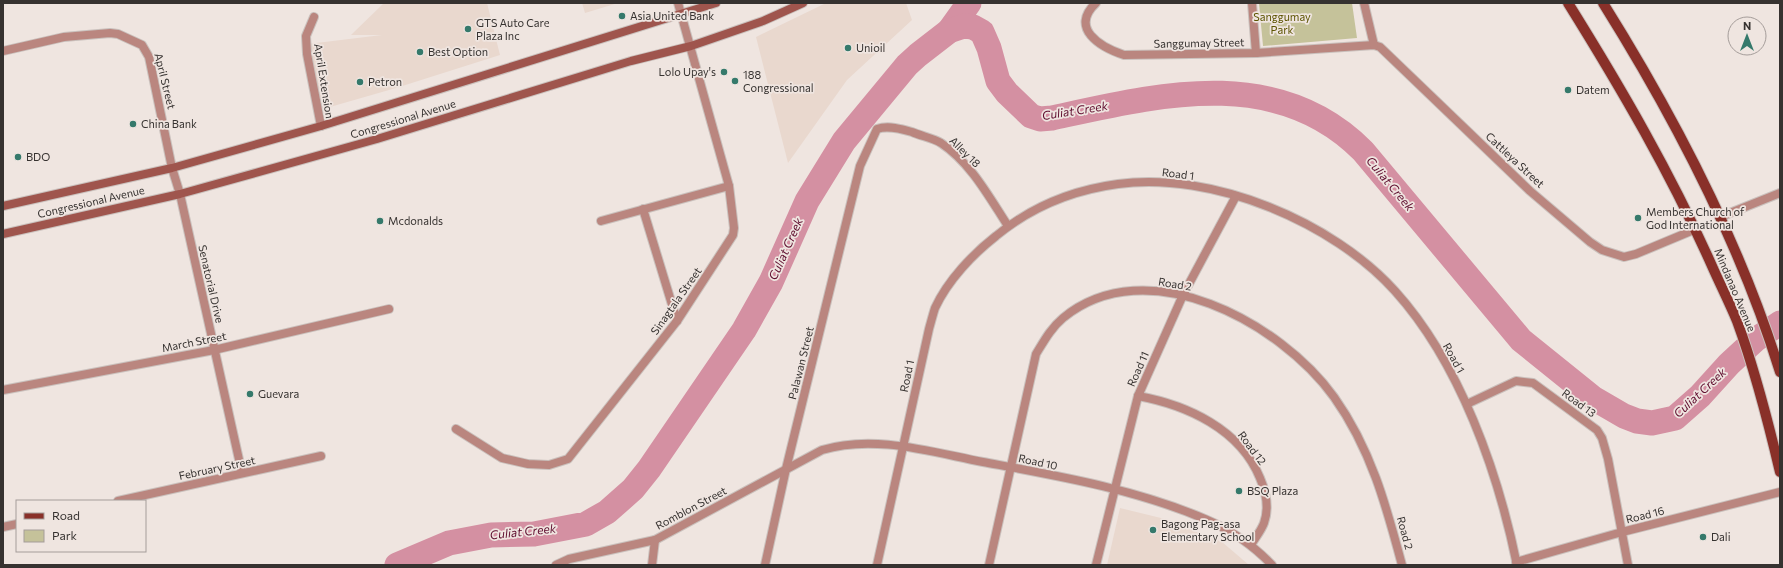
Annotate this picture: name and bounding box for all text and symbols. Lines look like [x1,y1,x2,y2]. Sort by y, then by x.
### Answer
place label: Asia United Bank [630,9,714,22]
park label: Sanggumay Park [1253,10,1311,36]
marker: Asia United Bank [617,11,627,21]
place label: GTS Auto Care Plaza Inc [476,16,550,42]
north arrow [1727,16,1767,56]
text: N [1743,19,1751,32]
marker: GTS Auto Care Plaza Inc [463,24,473,34]
street label: Sanggumay Street [1154,35,1245,50]
place label: Unioil [856,41,885,54]
street label: April Extension [312,42,337,119]
marker: Unioil [843,43,853,53]
place label: Best Option [428,45,488,58]
marker: Best Option [415,47,425,57]
street label: April Street [152,52,179,111]
place label: Lolo Upay's [659,65,716,78]
marker: Lolo Upay's [719,67,729,77]
place label: 188 Congressional [743,68,814,94]
place label: Petron [368,75,402,88]
marker: 188 Congressional [730,76,740,86]
marker: Petron [355,77,365,87]
place label: Datem [1576,83,1610,96]
marker: Datem [1563,85,1573,95]
street label: Congressional Avenue [349,96,457,141]
water label: Culiat Creek [1041,98,1109,122]
place label: China Bank [141,117,197,130]
marker: China Bank [128,119,138,129]
street label: Cattleya Street [1483,129,1548,190]
street label: Alley 18 [947,134,984,170]
place label: BDO [26,150,50,163]
marker: BDO [13,152,23,162]
water label: Culiat Creek [1364,153,1418,214]
street label: Road 1 [1161,165,1195,182]
street label: Congressional Avenue [36,183,146,220]
place label: Members Church of God International [1646,205,1745,231]
marker: Members Church of God International [1633,213,1643,223]
place label: Mcdonalds [388,214,443,227]
water label: Culiat Creek [765,215,805,282]
marker: Mcdonalds [375,216,385,226]
street label: Senatorial Drive [196,244,227,324]
street label: Mindanao Avenue [1712,246,1759,334]
street label: Sinagtala Street [648,264,704,337]
street label: Road 2 [1157,274,1193,293]
street label: Palawan Street [785,324,816,401]
street label: March Street [161,329,228,354]
street label: Road 1 [1441,340,1468,375]
street label: Road 11 [1124,349,1151,388]
street label: Road 1 [897,359,916,393]
water label: Culiat Creek [1670,364,1729,420]
street label: Road 13 [1560,386,1599,419]
place label: Guevara [258,387,299,400]
marker: Guevara [245,389,255,399]
street label: Road 12 [1236,428,1269,467]
street label: Road 10 [1017,451,1059,472]
street label: February Street [177,453,257,482]
street label: Romblon Street [653,483,729,532]
place label: BSQ Plaza [1247,484,1298,497]
marker: BSQ Plaza [1234,486,1244,496]
legend [16,500,146,552]
street label: Road 16 [1624,503,1666,526]
text: Road [52,508,80,522]
street label: Road 2 [1395,515,1416,551]
place label: Bagong Pag-asa Elementary School [1161,517,1254,543]
water label: Culiat Creek [489,521,557,541]
marker: Bagong Pag-asa Elementary School [1148,525,1158,535]
text: Park [52,528,78,542]
place label: Dali [1711,530,1731,543]
marker: Dali [1698,532,1708,542]

